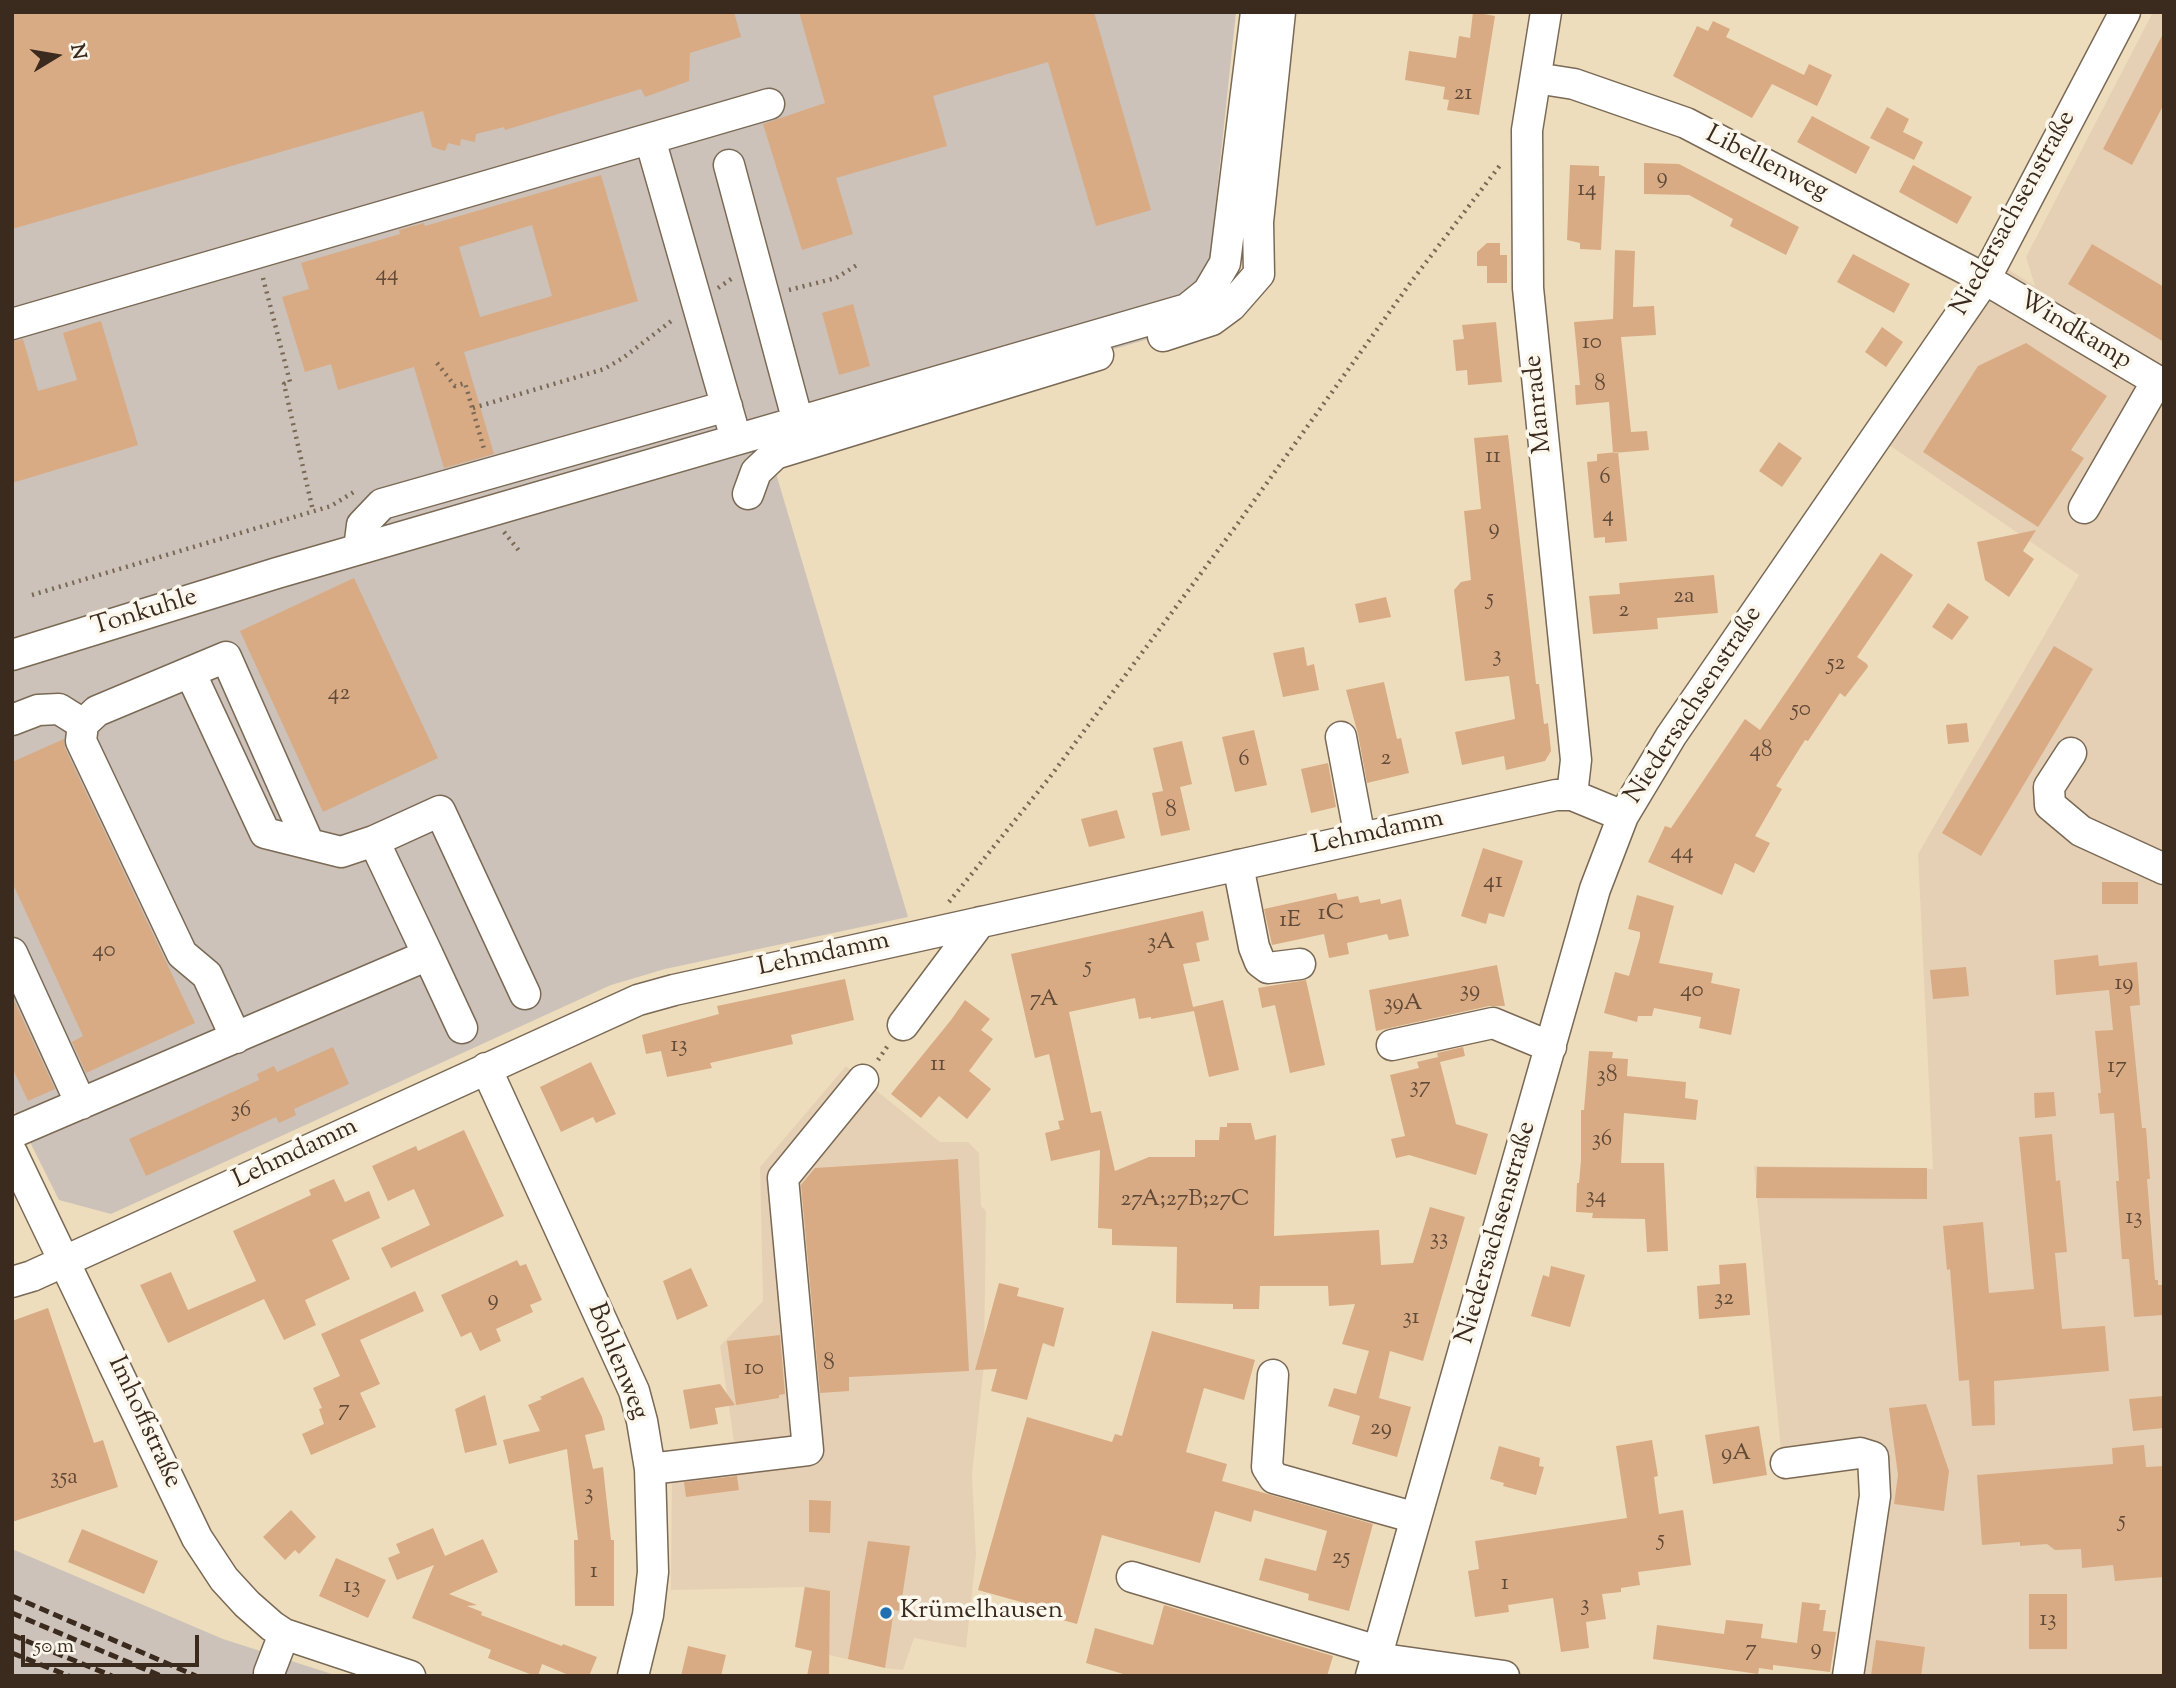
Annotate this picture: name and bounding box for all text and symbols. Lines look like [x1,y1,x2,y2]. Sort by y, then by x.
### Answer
north arrow [21,21,91,91]
text: N [62,42,92,62]
house number: 21 [1454,81,1472,109]
street label: Niedersachsenstraße [1946,106,2084,322]
street label: Libellenweg [1699,121,1833,209]
house number: 9 [1656,165,1668,193]
house number: 14 [1577,177,1597,205]
house number: 44 [375,262,399,290]
street label: Windkamp [2012,286,2136,378]
house number: 10 [1582,330,1602,358]
street label: Manrade [1519,353,1561,455]
house number: 8 [1594,372,1606,400]
house number: 11 [1485,444,1501,472]
house number: 6 [1599,465,1611,493]
house number: 4 [1602,503,1614,531]
house number: 9 [1488,516,1500,544]
street label: Tonkuhle [89,583,201,645]
house number: 2a [1673,584,1695,612]
house number: 5 [1486,586,1494,614]
house number: 2 [1619,598,1629,626]
street label: Niedersachsenstraße [1619,601,1771,811]
house number: 3 [1492,643,1502,671]
house number: 52 [1827,651,1845,679]
house number: 42 [328,681,350,709]
house number: 50 [1791,697,1811,725]
house number: 48 [1749,738,1773,766]
house number: 2 [1381,746,1391,774]
house number: 6 [1238,747,1250,775]
house number: 8 [1165,798,1177,826]
street label: Lehmdamm [1309,805,1447,863]
house number: 44 [1670,840,1694,868]
house number: 41 [1483,869,1503,897]
house number: 1C [1318,901,1344,929]
house number: 1E [1279,908,1301,936]
street label: Lehmdamm [755,927,893,985]
house number: 3A [1147,930,1175,958]
house number: 40 [92,938,116,966]
house number: 5 [1084,954,1092,982]
house number: 19 [2115,971,2133,999]
house number: 39 [1460,978,1480,1006]
house number: 40 [1680,978,1704,1006]
house number: 7A [1030,987,1058,1015]
house number: 39A [1384,991,1422,1019]
house number: 13 [670,1033,688,1061]
house number: 11 [930,1052,946,1080]
house number: 17 [2107,1054,2127,1082]
house number: 38 [1597,1063,1617,1091]
house number: 37 [1410,1074,1430,1102]
house number: 36 [231,1098,251,1126]
street label: Lehmdamm [229,1113,363,1197]
street label: Niedersachsenstraße [1451,1118,1545,1348]
house number: 36 [1592,1127,1612,1155]
house number: 34 [1586,1184,1606,1212]
house number: 27A;27B;27C [1120,1187,1250,1215]
house number: 13 [2125,1205,2143,1233]
house number: 33 [1430,1226,1448,1254]
house number: 32 [1714,1286,1734,1314]
house number: 9 [487,1287,499,1315]
street label: Bohlenweg [579,1299,653,1425]
house number: 31 [1402,1305,1420,1333]
house number: 8 [823,1351,835,1379]
street label: Imhoffstraße [99,1352,187,1494]
house number: 10 [744,1356,764,1384]
house number: 7 [338,1397,350,1425]
house number: 29 [1370,1416,1392,1444]
house number: 9A [1721,1441,1751,1469]
house number: 35a [50,1465,78,1493]
house number: 3 [584,1481,594,1509]
house number: 5 [2118,1508,2126,1536]
house number: 5 [1657,1527,1665,1555]
house number: 25 [1332,1545,1350,1573]
house number: 1 [590,1559,598,1587]
house number: 1 [1501,1571,1509,1599]
house number: 13 [343,1574,361,1602]
house number: 3 [1580,1592,1590,1620]
place label: Krümelhausen [900,1597,1063,1629]
marker: Krümelhausen [878,1605,894,1621]
house number: 13 [2039,1607,2057,1635]
scale bar [24,1622,203,1666]
text: 50 m [34,1632,74,1662]
house number: 9 [1810,1636,1822,1664]
house number: 7 [1745,1637,1757,1665]

